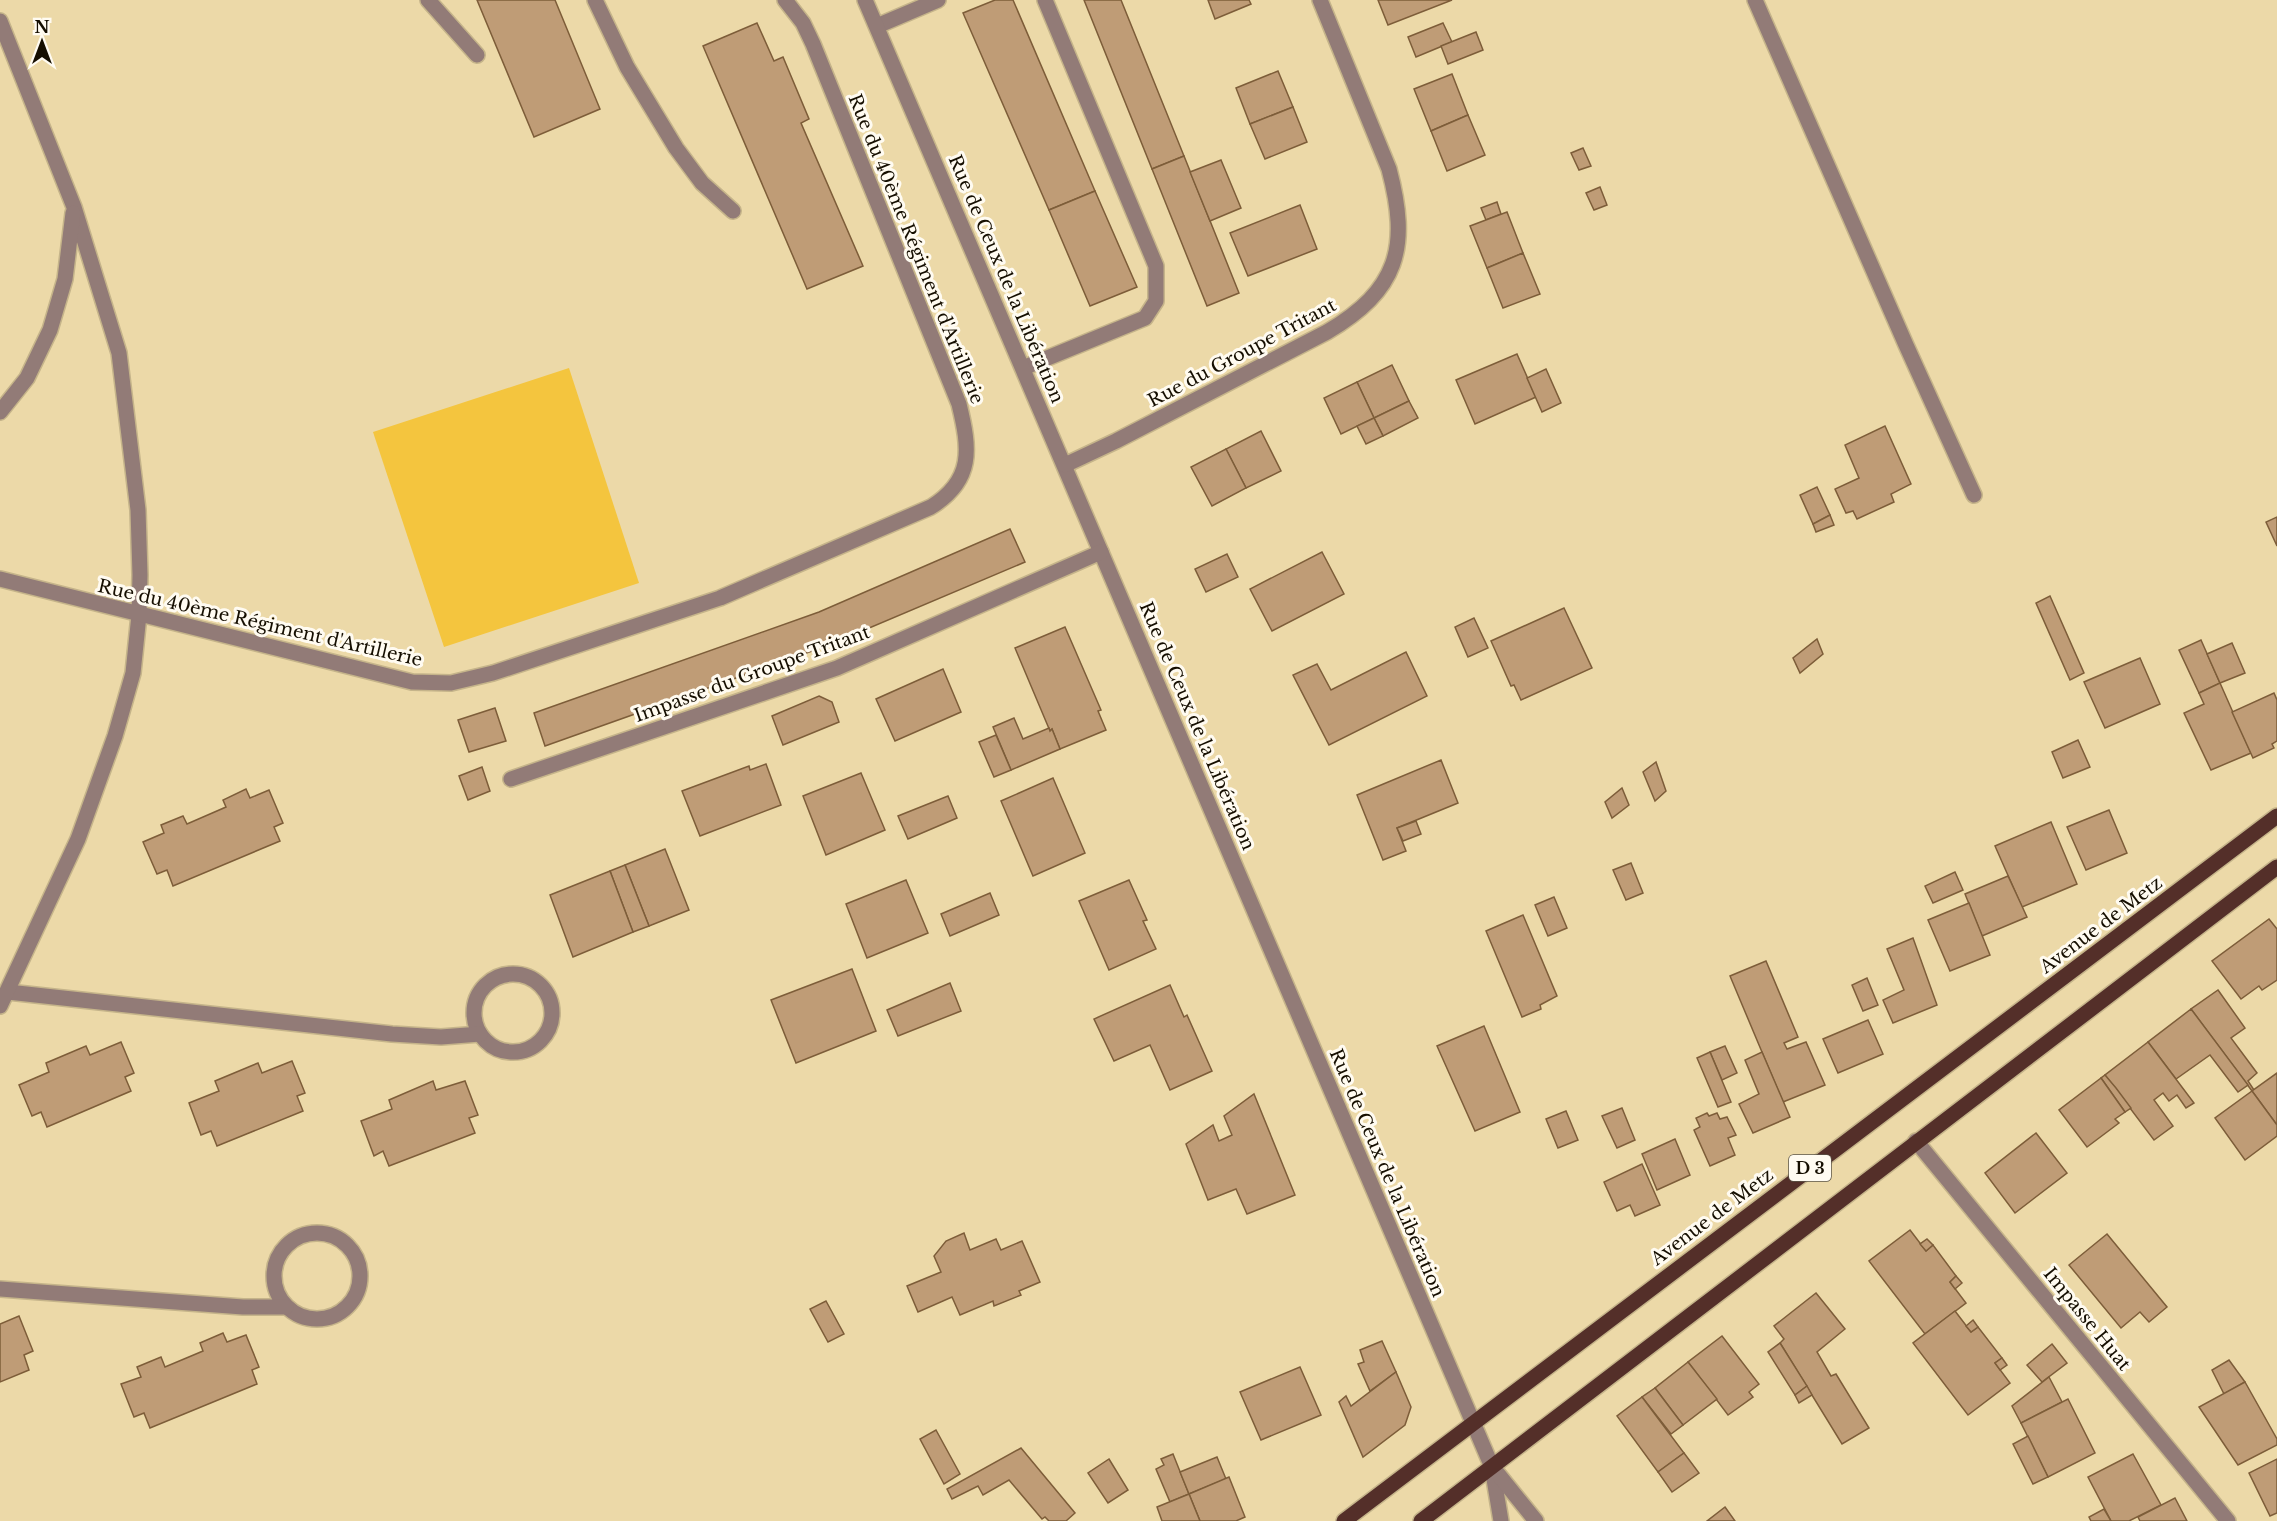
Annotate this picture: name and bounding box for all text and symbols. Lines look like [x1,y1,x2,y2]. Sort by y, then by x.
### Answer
north arrow [12,12,72,72]
text: N [34,17,50,37]
street label: Rue du 40ème Régiment d'Artillerie [844,91,988,407]
street label: Rue de Ceux de la Libération [944,152,1068,406]
street label: Rue du Groupe Tritant [1144,294,1340,412]
street label: Rue du 40ème Régiment d'Artillerie [96,575,424,671]
street label: Rue de Ceux de la Libération [1135,599,1259,853]
street label: Impasse du Groupe Tritant [631,621,873,727]
street label: Avenue de Metz [2035,872,2167,979]
street label: Rue de Ceux de la Libération [1325,1046,1449,1300]
road number: D 3 [1789,1155,1831,1181]
street label: Avenue de Metz [1646,1164,1778,1271]
street label: Impasse Huat [2039,1263,2135,1375]

